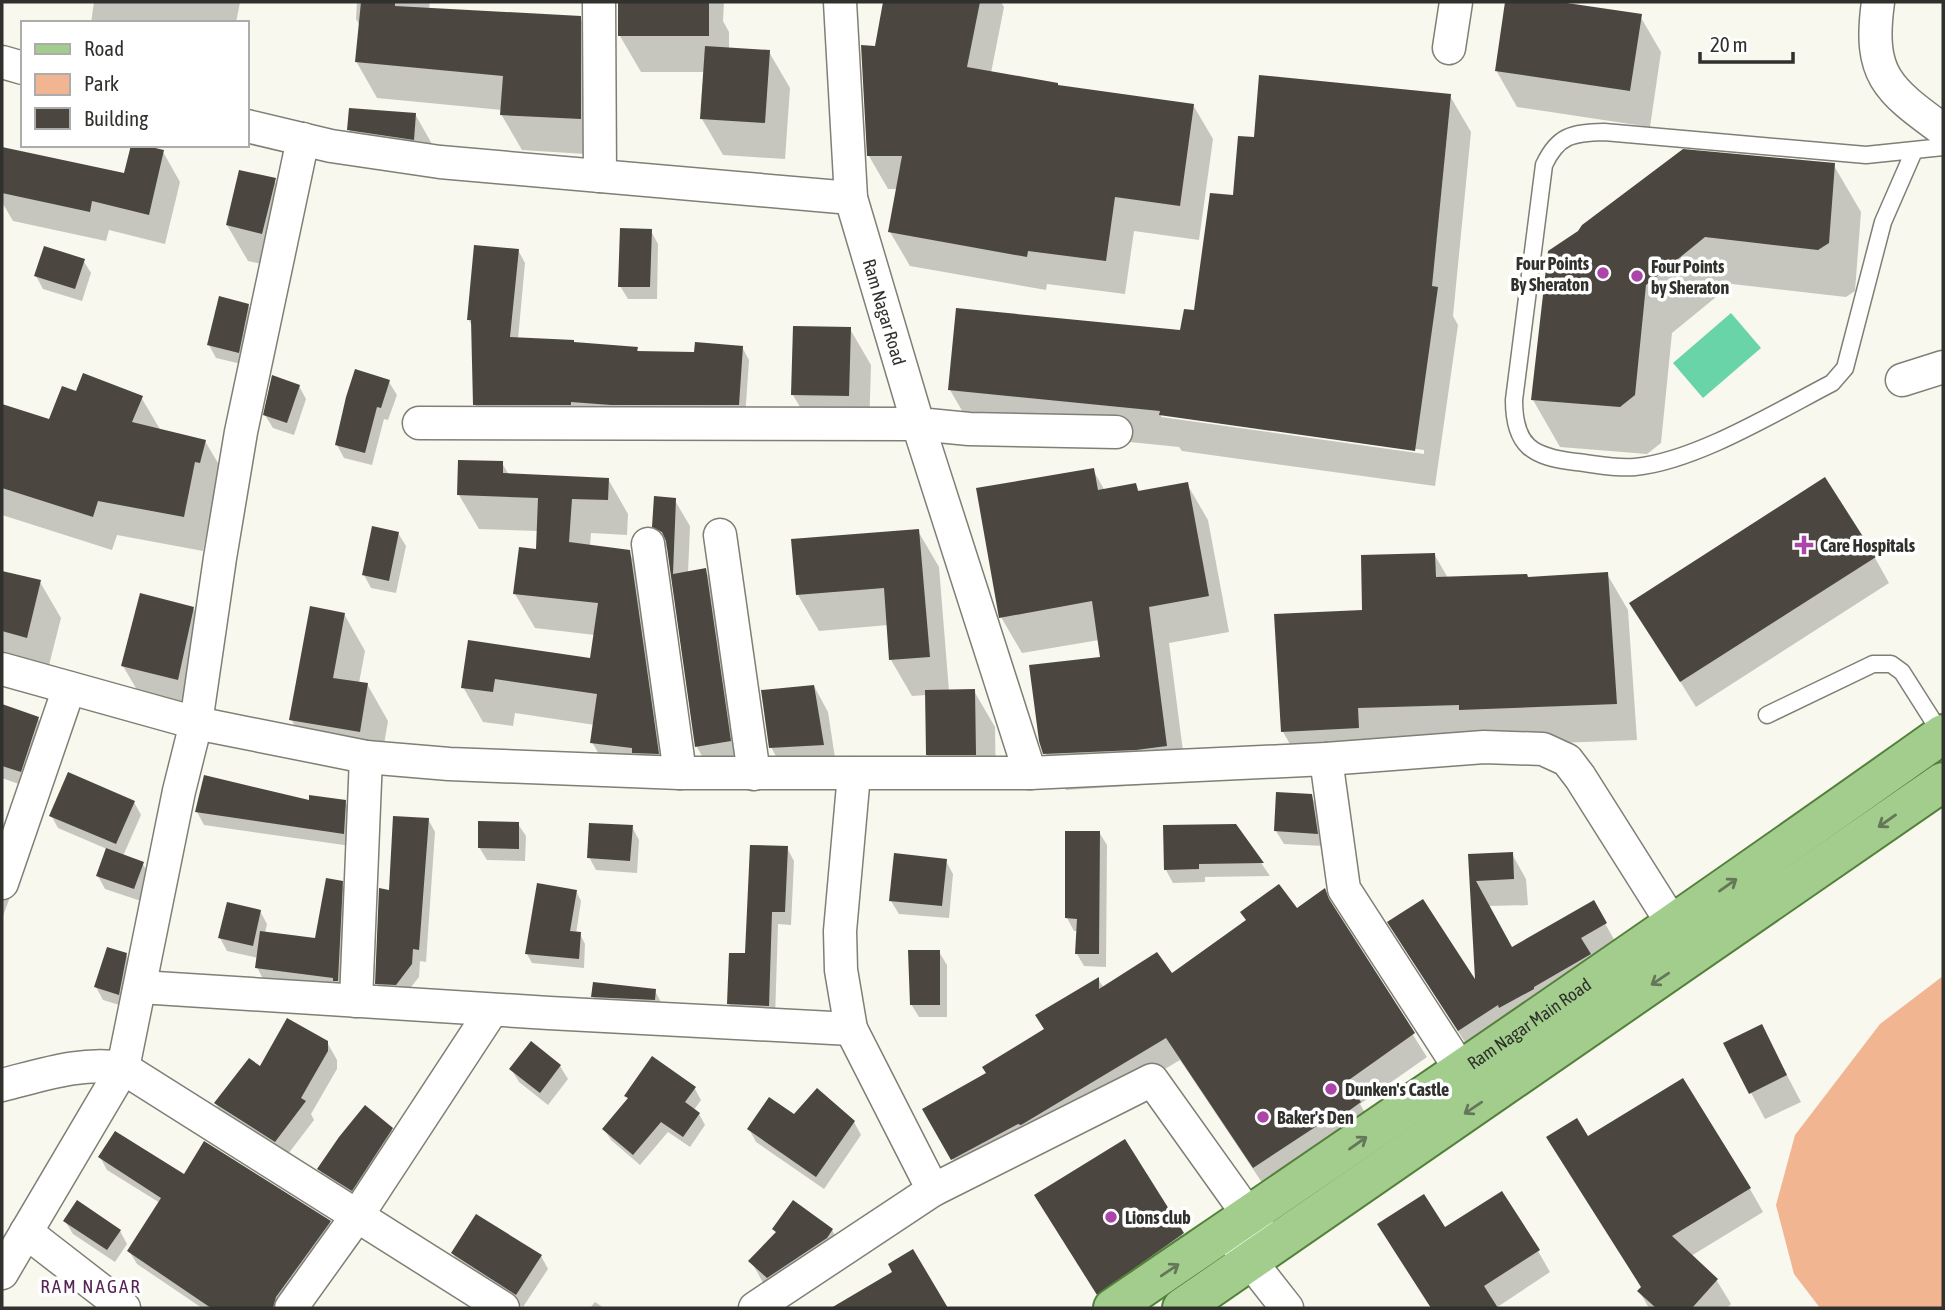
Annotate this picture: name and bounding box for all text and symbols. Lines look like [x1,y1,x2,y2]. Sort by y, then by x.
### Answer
legend [21,21,248,147]
scale bar [1700,21,1793,65]
text: 20 m [1710,32,1748,56]
text: Road [84,36,124,60]
text: Park [84,71,119,95]
text: Building [84,106,148,130]
place label: Four Points By Sheraton [1511,253,1590,295]
street label: Ram Nagar Road [859,256,910,367]
place label: Four Points by Sheraton [1651,256,1729,298]
marker: Four Points By Sheraton [1595,265,1611,281]
marker: Four Points by Sheraton [1629,268,1645,284]
marker: Care Hospitals [1794,535,1814,555]
place label: Care Hospitals [1820,535,1916,556]
one-way arrow [1878,814,1897,828]
one-way arrow [1718,878,1737,892]
one-way arrow [1651,972,1670,986]
street label: Ram Nagar Main Road [1463,973,1595,1073]
place label: Dunken's Castle [1345,1079,1449,1100]
marker: Dunken's Castle [1323,1081,1339,1097]
one-way arrow [1464,1101,1483,1115]
place label: Baker's Den [1277,1107,1354,1128]
marker: Baker's Den [1255,1109,1271,1125]
one-way arrow [1348,1136,1367,1150]
place label: Lions club [1125,1207,1191,1228]
marker: Lions club [1103,1209,1119,1225]
one-way arrow [1159,1263,1179,1277]
district label: RAM NAGAR [40,1275,142,1297]

